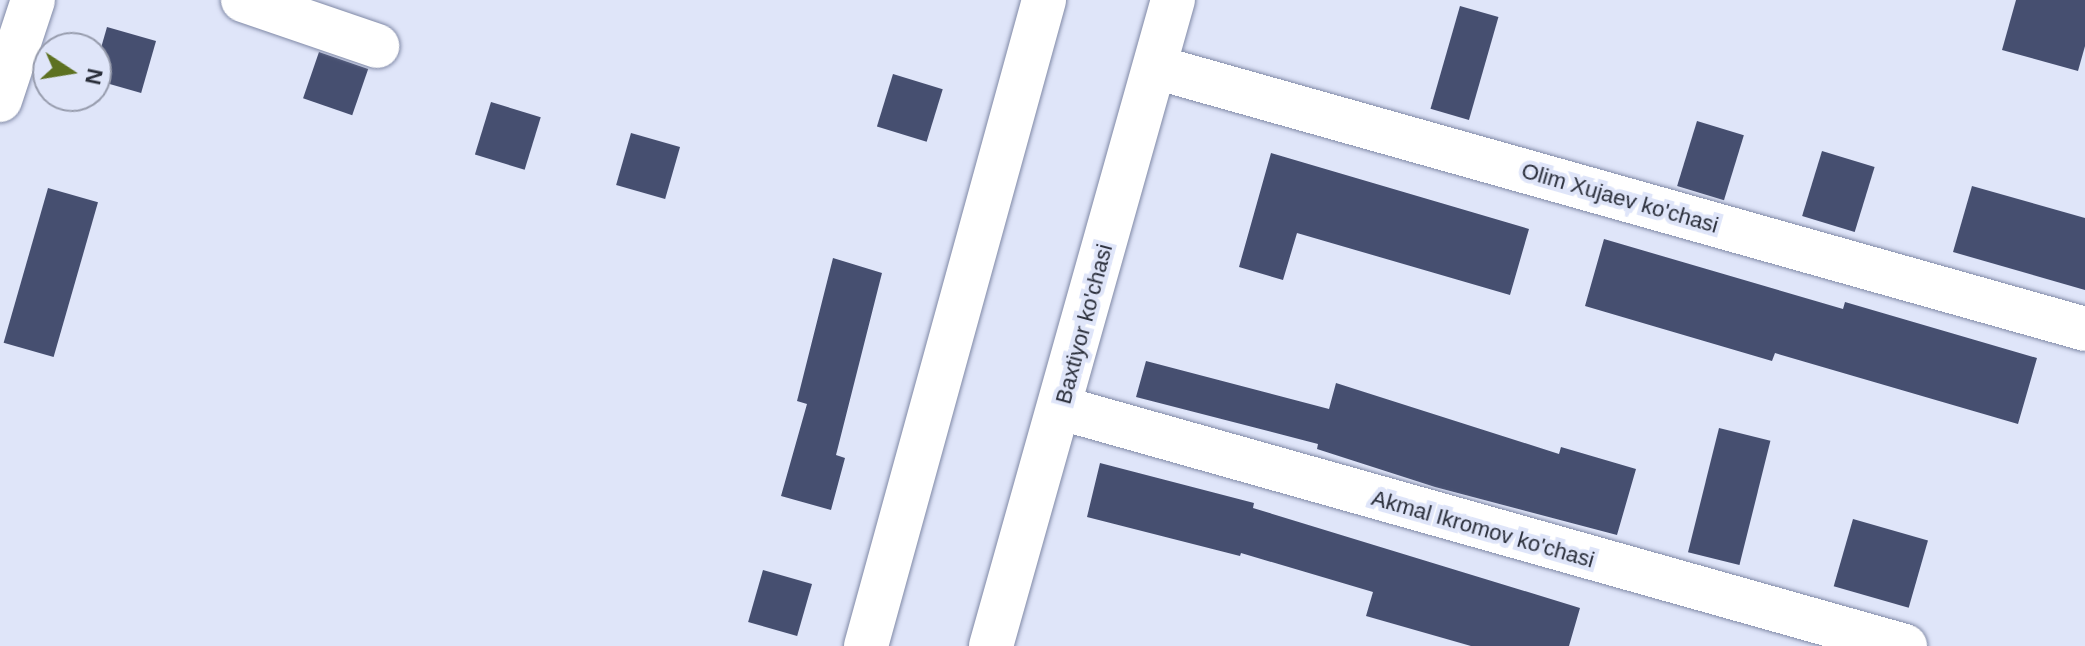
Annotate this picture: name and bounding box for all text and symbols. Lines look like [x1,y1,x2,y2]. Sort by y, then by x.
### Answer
north arrow [32,32,112,112]
text: N [80,66,108,87]
street label: Olim Xujaev ko'chasi [1519,157,1721,239]
street label: Baxtiyor ko'chasi [1050,241,1118,407]
street label: Akmal Ikromov ko'chasi [1369,485,1597,573]

